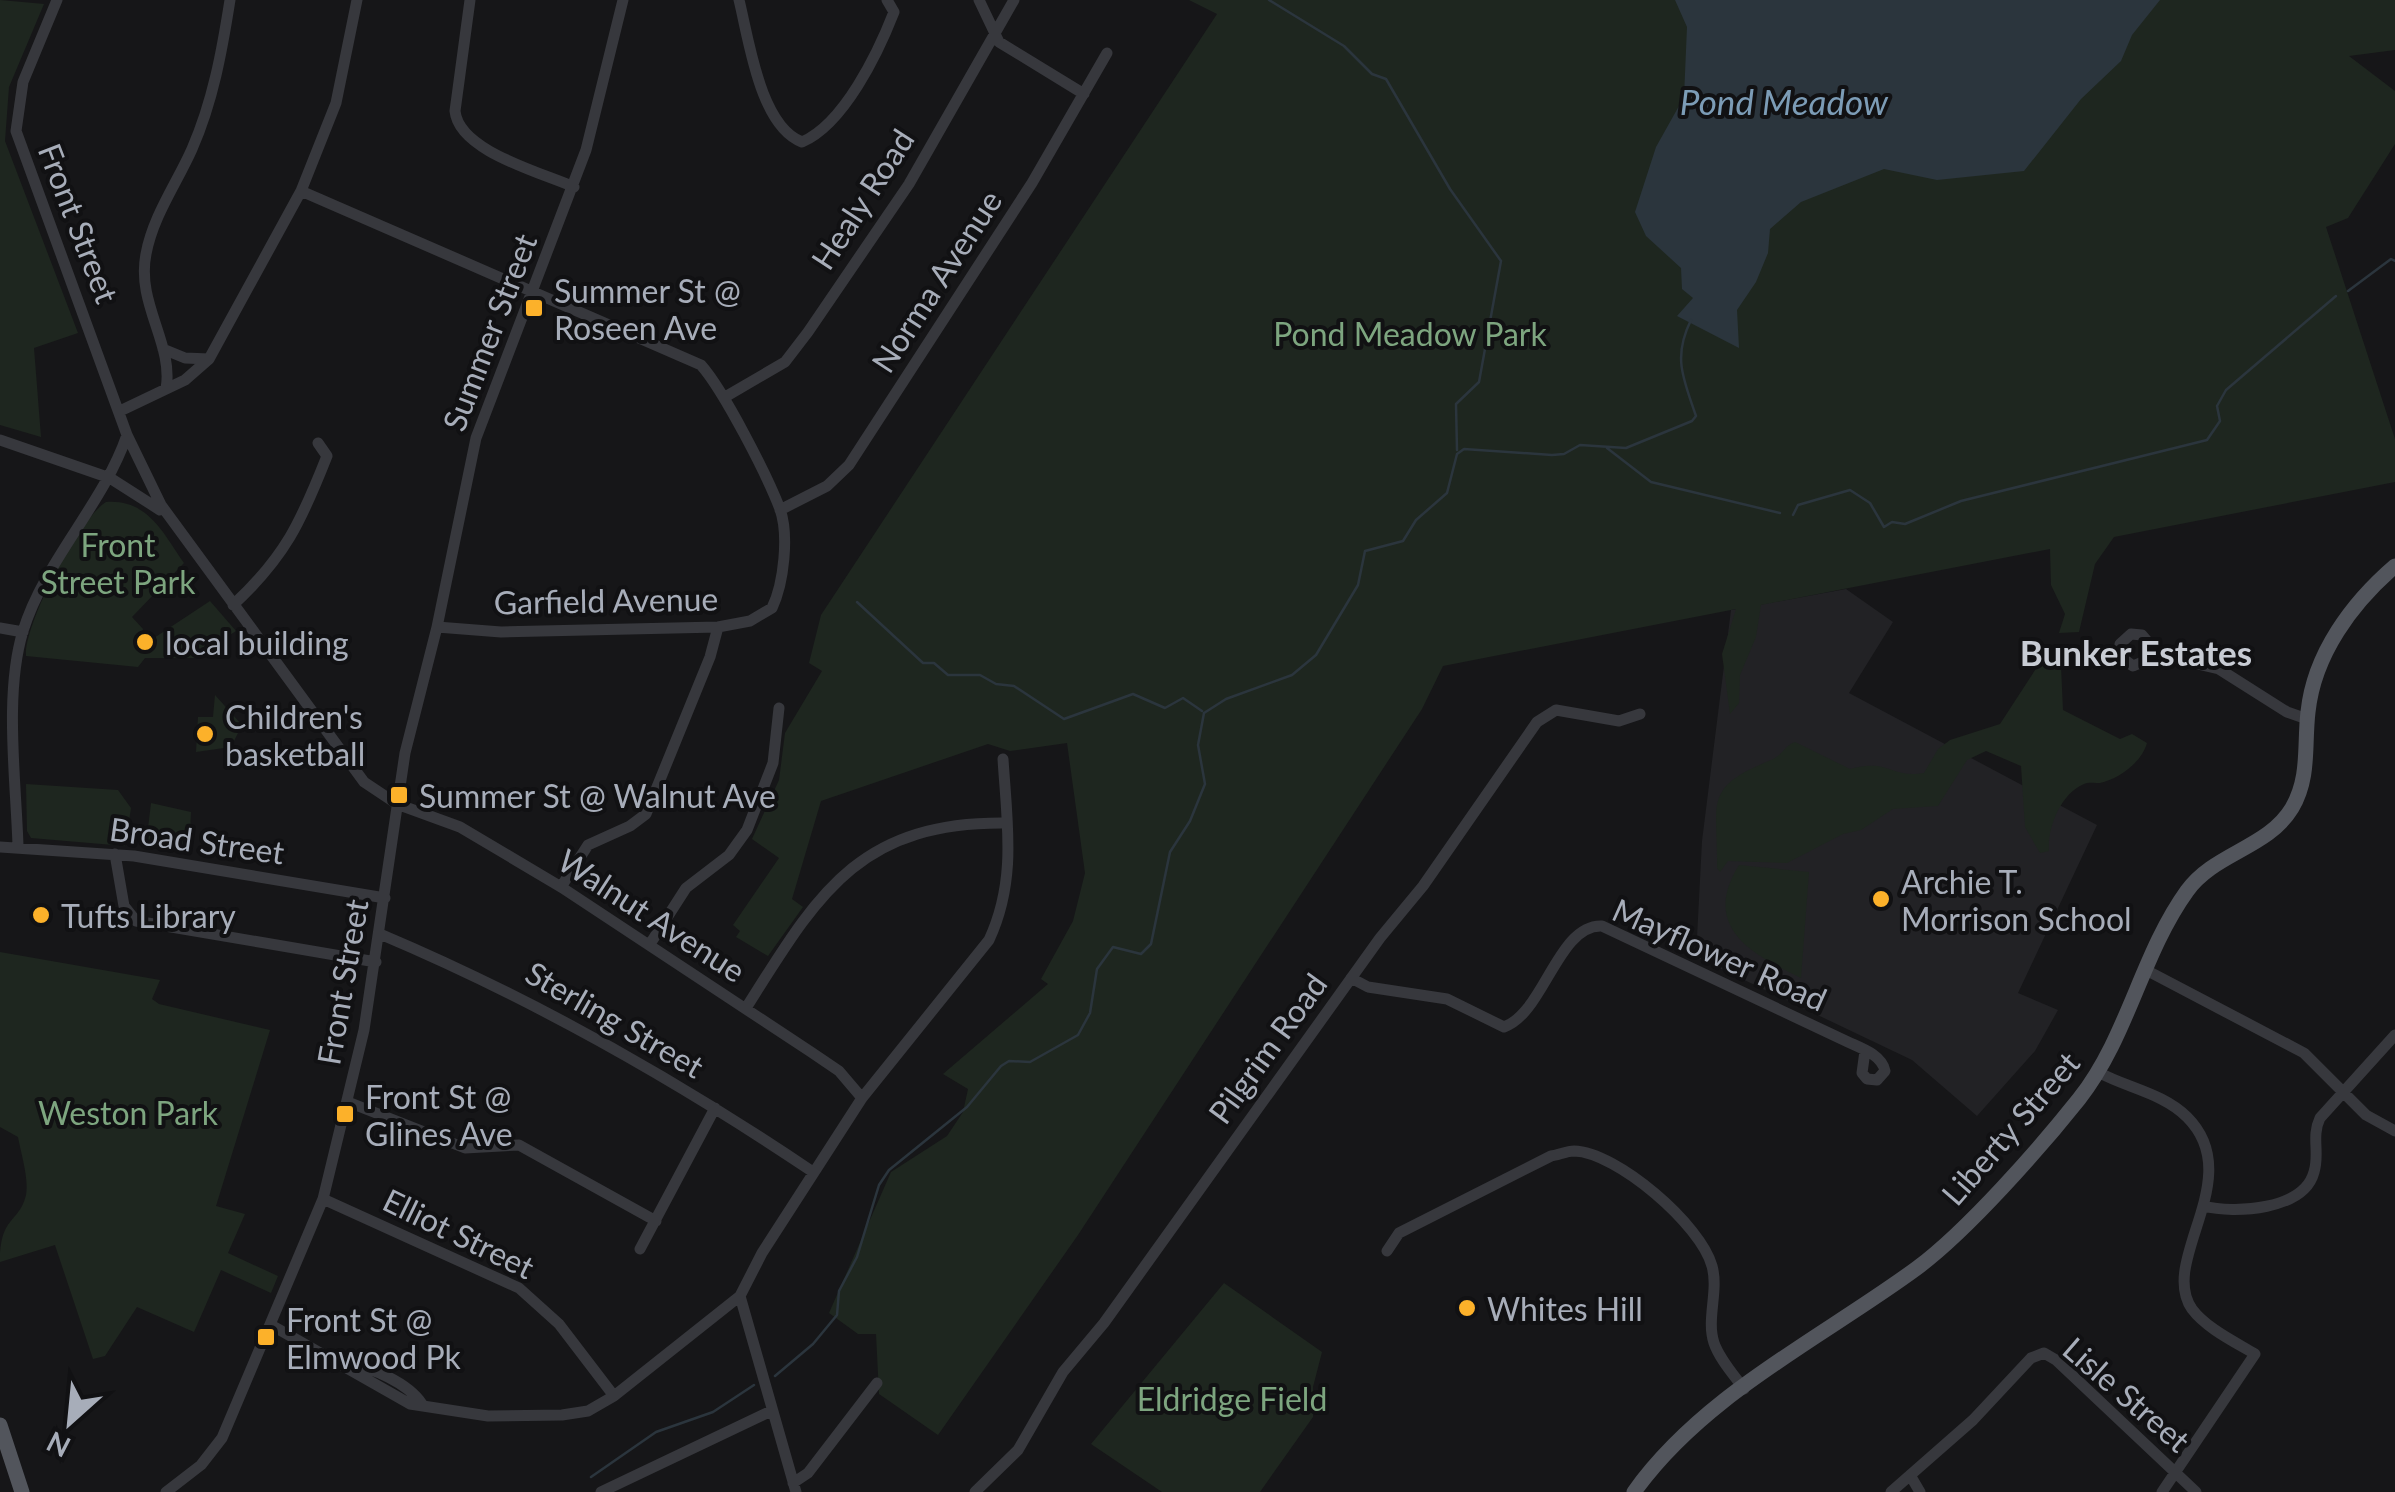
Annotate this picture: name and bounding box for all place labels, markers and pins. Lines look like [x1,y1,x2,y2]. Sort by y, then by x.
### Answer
place label: Summer St @ Roseen Ave [554,271,741,347]
marker: Summer St @ Roseen Ave [523,297,545,319]
place label: local building [165,623,349,662]
marker: local building [134,631,156,653]
place label: Children's basketball [225,697,365,773]
marker: Children's basketball [194,723,216,745]
place label: Summer St @ Walnut Ave [419,776,776,815]
marker: Summer St @ Walnut Ave [388,784,410,806]
place label: Archie T. Morrison School [1901,862,2132,938]
marker: Archie T. Morrison School [1870,888,1892,910]
place label: Tufts Library [61,896,236,935]
marker: Tufts Library [30,904,52,926]
place label: Front St @ Glines Ave [365,1077,513,1153]
marker: Front St @ Glines Ave [334,1103,356,1125]
place label: Whites Hill [1487,1289,1643,1328]
marker: Whites Hill [1456,1297,1478,1319]
place label: Front St @ Elmwood Pk [286,1300,462,1376]
marker: Front St @ Elmwood Pk [255,1326,277,1348]

